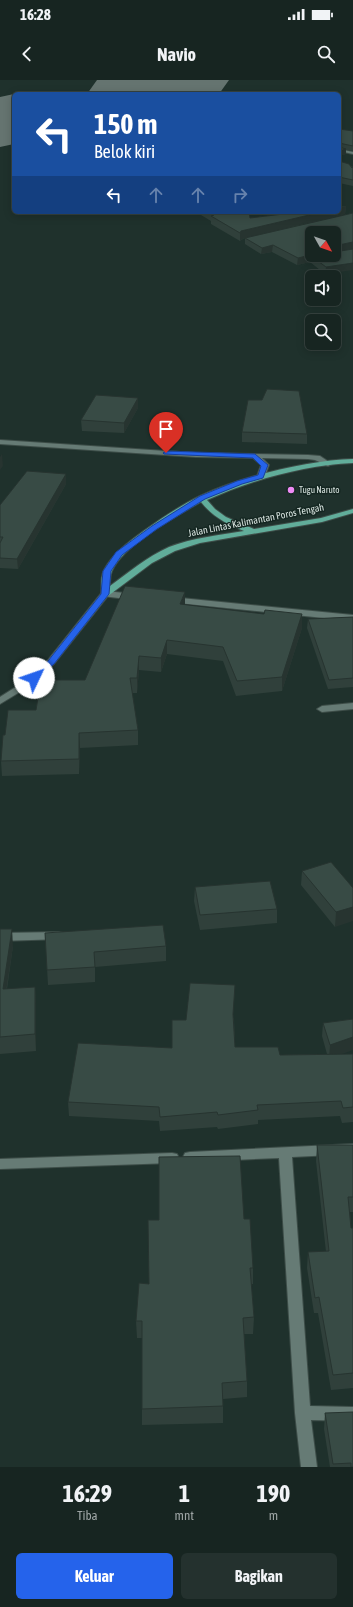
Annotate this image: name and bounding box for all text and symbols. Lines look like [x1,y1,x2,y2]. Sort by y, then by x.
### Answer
text: 16:28 [20,6,51,23]
icon: back [16,43,38,65]
icon: search [315,43,337,65]
text: Navio [157,44,196,65]
icon: left [28,108,80,160]
text: 150 m [94,108,157,140]
text: Belok kiri [94,141,155,162]
icon: left [103,184,125,206]
icon: ahead [145,184,167,206]
icon: ahead [187,184,209,206]
icon: right [229,184,251,206]
north arrow [305,226,341,262]
map controls [305,226,341,350]
button: sound [305,270,341,306]
button: search [305,314,341,350]
pin [149,412,183,453]
icon: arrive [155,418,177,440]
marker: Tugu Naruto [286,485,296,495]
place label: Tugu Naruto [299,485,340,495]
street label: Jalan Lintas Kalimantan Poros Tengah [187,501,325,539]
position arrow [13,657,55,699]
text: 16:29 [63,1480,112,1507]
text: 1 [179,1480,190,1507]
text: 190 [257,1480,290,1507]
text: Tiba [77,1508,98,1523]
text: mnt [175,1508,194,1523]
text: m [269,1508,278,1523]
button: Keluar [16,1553,173,1599]
button: Bagikan [181,1553,337,1599]

